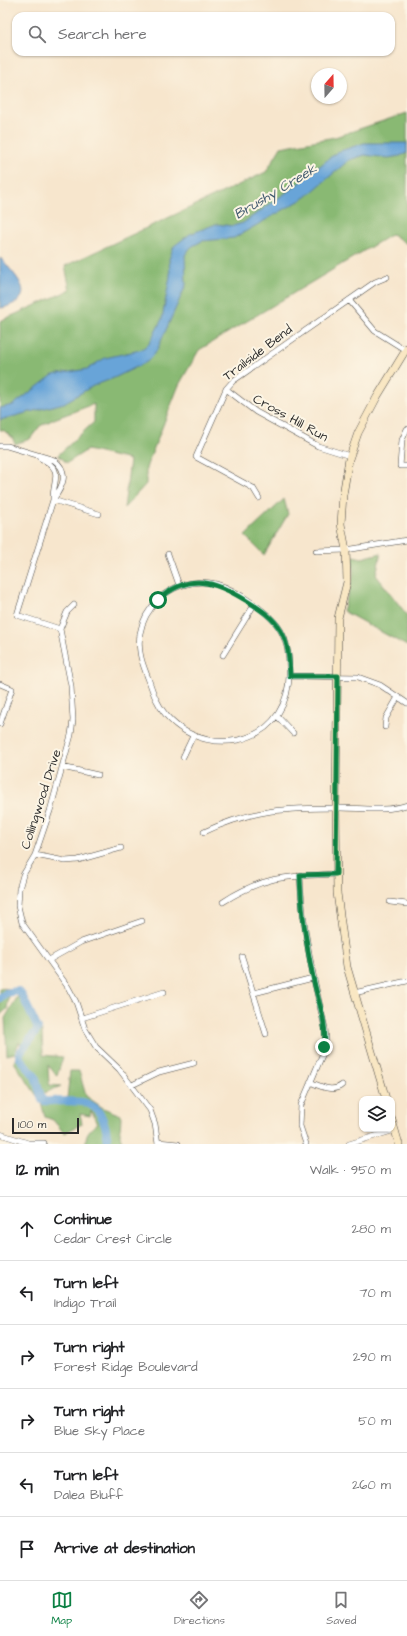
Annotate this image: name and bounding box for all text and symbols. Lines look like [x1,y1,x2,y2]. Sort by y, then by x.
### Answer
search box [12,12,395,56]
icon: search [26,23,48,45]
text: Search here [58,24,147,45]
north arrow [311,68,347,104]
water label: Brushy Creek [230,159,321,224]
street label: Trailside Bend [219,321,296,385]
street label: Cross Hill Run [250,390,332,446]
route start [149,591,167,609]
street label: Collingwood Drive [16,747,67,852]
route end [315,1038,333,1056]
map controls [359,1096,395,1132]
button: layers [359,1096,395,1132]
scale bar [12,1116,79,1135]
text: 100 m [18,1117,46,1132]
text: 12 min [16,1158,59,1182]
text: Walk · 950 m [310,1161,391,1179]
text: Continue [54,1209,112,1230]
icon: ahead [16,1218,38,1240]
text: 280 m [352,1220,391,1238]
text: Cedar Crest Circle [54,1230,172,1248]
text: Turn left [54,1273,118,1294]
icon: left [16,1282,38,1304]
text: 70 m [359,1284,391,1302]
text: Indigo Trail [54,1294,116,1312]
text: Turn right [54,1337,125,1358]
icon: right [16,1346,38,1368]
text: 290 m [353,1348,391,1366]
text: Forest Ridge Boulevard [54,1358,198,1376]
text: Turn right [54,1401,125,1422]
icon: right [16,1410,38,1432]
text: 50 m [358,1412,391,1430]
text: Blue Sky Place [54,1422,145,1440]
text: Turn left [54,1465,118,1486]
icon: left [16,1474,38,1496]
text: 260 m [352,1476,391,1494]
text: Dalea Bluff [54,1486,123,1504]
icon: arrive [16,1538,38,1560]
text: Arrive at destination [54,1538,195,1559]
tab: Map [51,1589,73,1628]
tab: Directions [174,1589,225,1628]
tab: Saved [326,1589,356,1628]

